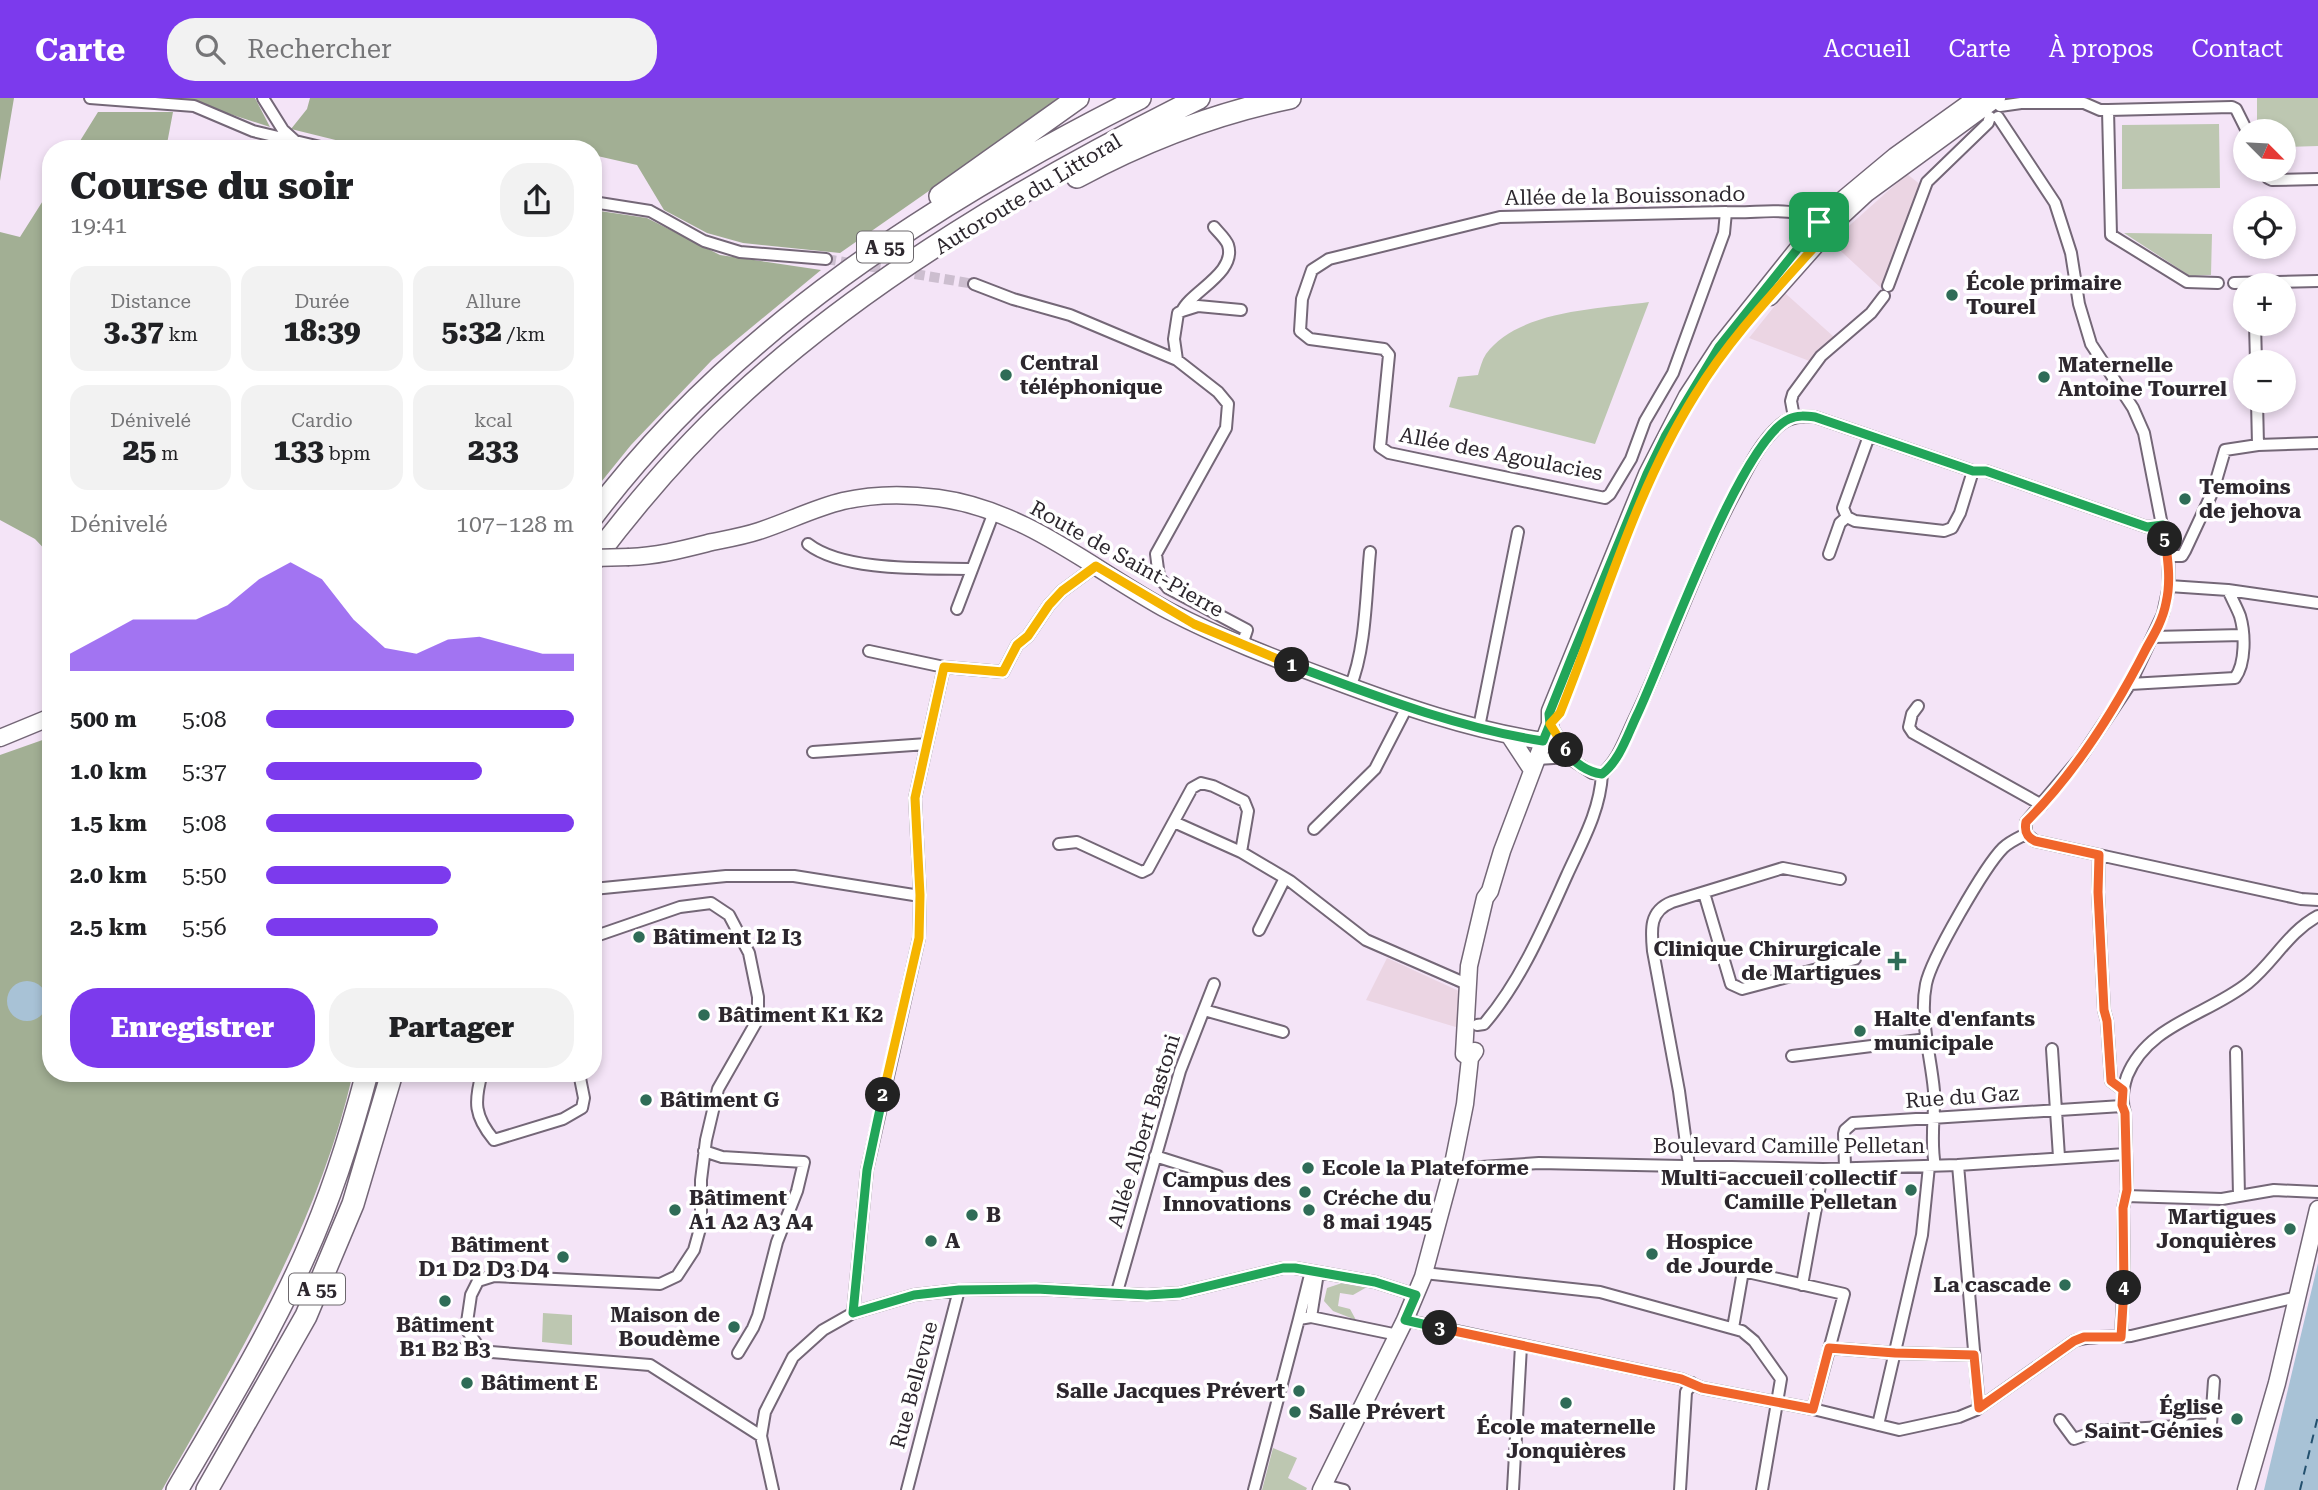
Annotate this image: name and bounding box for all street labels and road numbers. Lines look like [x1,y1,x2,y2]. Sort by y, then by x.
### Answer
street label: Autoroute du Littoral [930,128,1126,259]
street label: Allée de la Bouissonado [1505,182,1745,210]
road number: A 55 [857,232,913,262]
street label: Allée des Agoulacies [1397,423,1605,485]
street label: Route de Saint-Pierre [1026,496,1228,622]
street label: Allée Albert Bastoni [1103,1031,1185,1231]
street label: Rue du Gaz [1904,1081,2020,1113]
street label: Boulevard Camille Pelletan [1653,1134,1925,1158]
road number: A 55 [289,1274,345,1304]
street label: Rue Bellevue [885,1319,943,1451]

